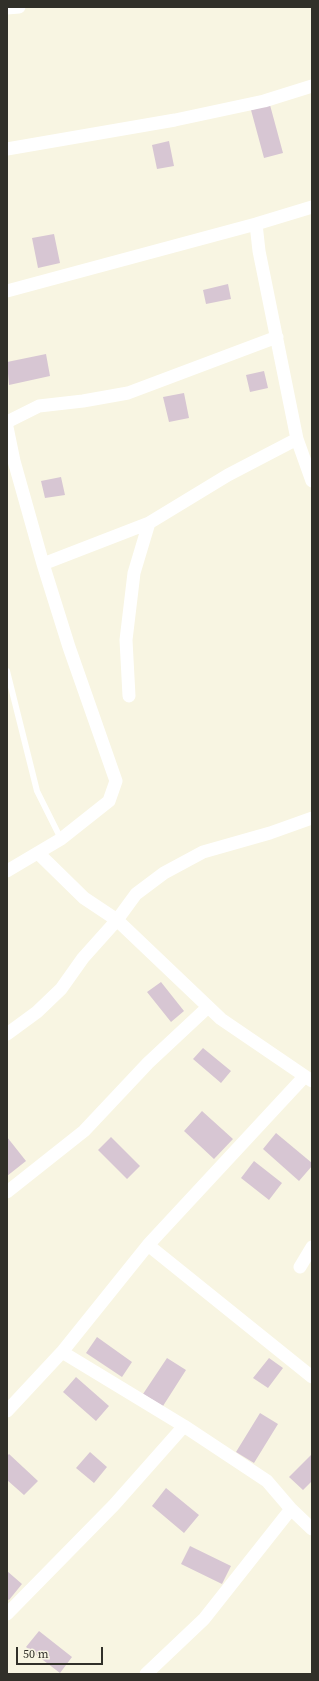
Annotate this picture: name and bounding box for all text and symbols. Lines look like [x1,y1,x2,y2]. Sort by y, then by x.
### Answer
scale bar [18,1639,105,1665]
text: 50 m [23,1646,49,1662]

